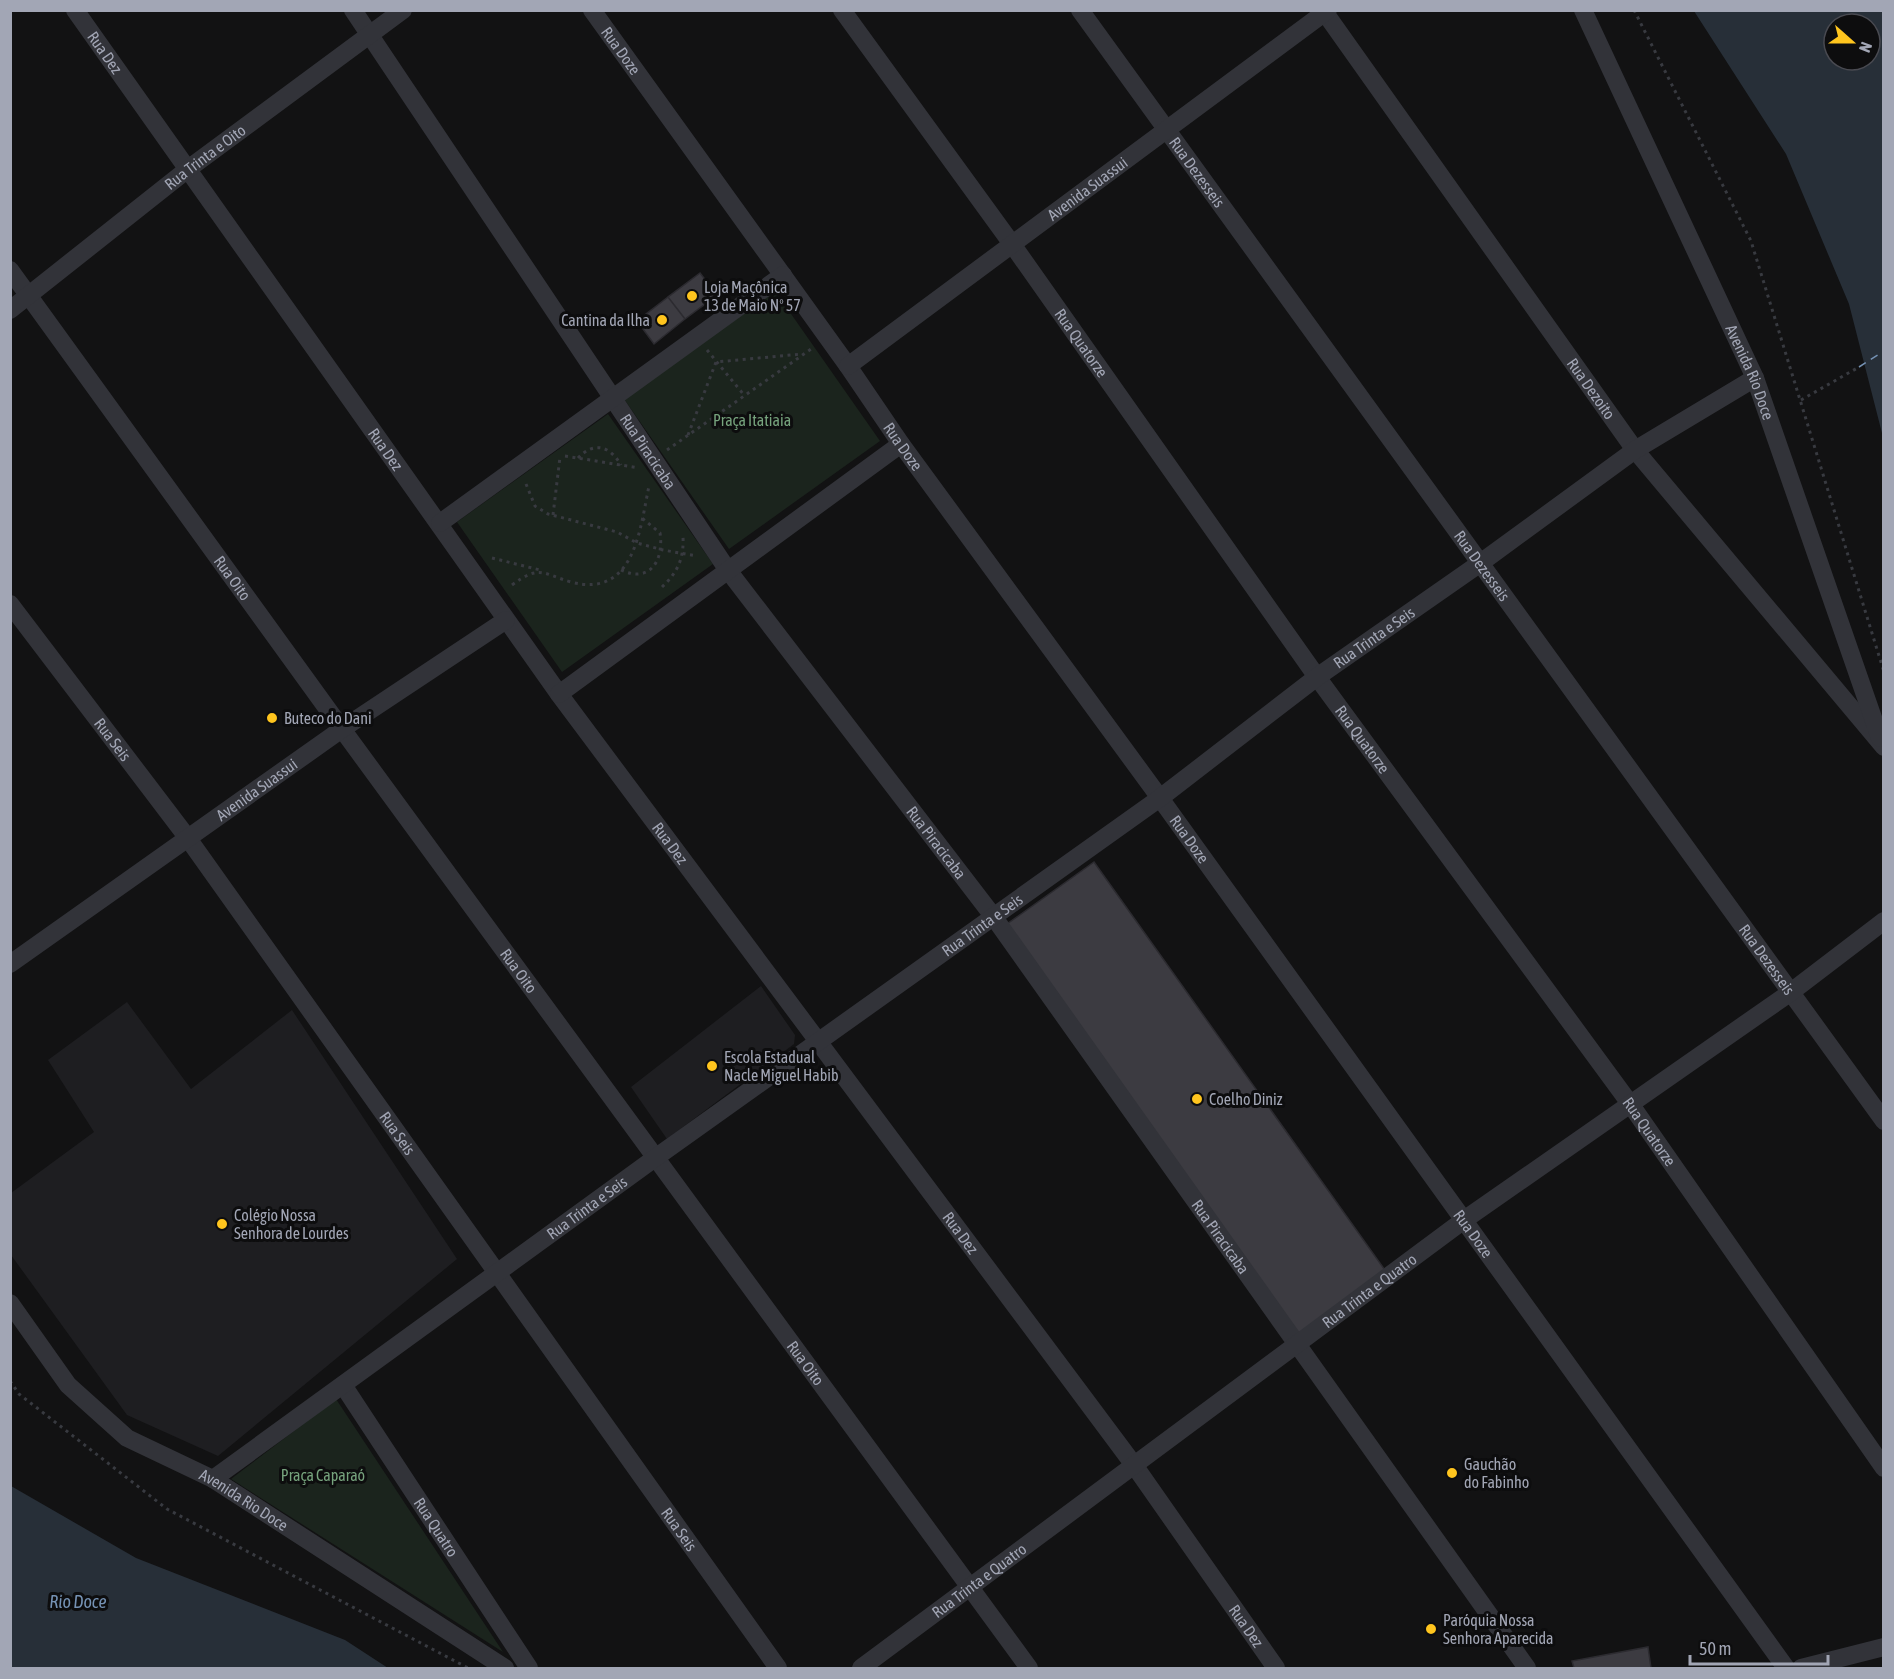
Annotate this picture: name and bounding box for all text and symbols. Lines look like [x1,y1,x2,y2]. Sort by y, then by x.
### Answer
north arrow [1822,12,1882,72]
street label: Rua Doze [598,23,644,78]
street label: Rua Dez [84,28,126,77]
text: N [1856,40,1876,55]
street label: Rua Trinta e Oito [161,121,249,193]
street label: Rua Dezesseis [1166,133,1229,211]
street label: Avenida Suassui [1044,153,1131,224]
place label: Loja Maçônica 13 de Maio Nº 57 [704,278,801,314]
marker: Loja Maçônica 13 de Maio Nº 57 [685,289,699,303]
street label: Rua Quatorze [1051,305,1112,380]
place label: Cantina da Ilha [561,311,650,329]
marker: Cantina da Ilha [655,313,669,327]
street label: Avenida Rio Doce [1722,322,1778,422]
street label: Rua Dezoito [1564,355,1619,422]
street label: Rua Piracicaba [617,410,680,492]
park label: Praça Itatiaia [713,411,791,430]
street label: Rua Doze [880,419,926,474]
street label: Rua Dez [365,425,407,474]
street label: Rua Dezesseis [1451,527,1514,605]
street label: Rua Oito [211,552,255,604]
street label: Rua Trinta e Seis [1330,603,1418,672]
street label: Rua Quatorze [1332,702,1393,777]
place label: Buteco do Dani [284,709,372,727]
marker: Buteco do Dani [265,711,279,725]
street label: Rua Seis [91,715,135,764]
street label: Avenida Suassui [213,755,300,824]
street label: Rua Piracicaba [903,803,970,882]
street label: Rua Doze [1166,812,1213,866]
street label: Rua Dez [649,819,692,868]
street label: Rua Trinta e Seis [938,890,1026,960]
street label: Rua Dezesseis [1736,921,1799,998]
street label: Rua Oito [497,945,541,996]
place label: Escola Estadual Nacle Miguel Habib [724,1048,839,1085]
marker: Escola Estadual Nacle Miguel Habib [705,1059,719,1073]
place label: Coelho Diniz [1209,1090,1283,1108]
marker: Coelho Diniz [1190,1092,1204,1106]
street label: Rua Quatorze [1619,1094,1680,1169]
street label: Rua Seis [376,1108,419,1158]
street label: Rua Trinta e Seis [543,1172,631,1243]
street label: Rua Piracicaba [1188,1196,1253,1277]
place label: Colégio Nossa Senhora de Lourdes [234,1206,349,1242]
street label: Rua Doze [1450,1206,1497,1261]
street label: Rua Dez [939,1208,982,1257]
marker: Colégio Nossa Senhora de Lourdes [215,1217,229,1231]
street label: Rua Trinta e Quatro [1318,1250,1420,1331]
street label: Rua Oito [784,1337,828,1389]
place label: Gauchão do Fabinho [1464,1455,1529,1491]
street label: Avenida Rio Doce [197,1465,291,1534]
park label: Praça Caparaó [281,1466,365,1485]
marker: Gauchão do Fabinho [1445,1466,1459,1480]
street label: Rua Quatro [410,1494,462,1560]
street label: Rua Seis [658,1504,701,1555]
street label: Rua Trinta e Quatro [928,1539,1030,1621]
water label: Rio Doce [49,1591,107,1612]
street label: Rua Dez [1226,1601,1268,1651]
place label: Paróquia Nossa Senhora Aparecida [1443,1611,1553,1648]
marker: Paróquia Nossa Senhora Aparecida [1424,1622,1438,1636]
scale bar [1690,1628,1828,1666]
text: 50 m [1699,1638,1731,1659]

